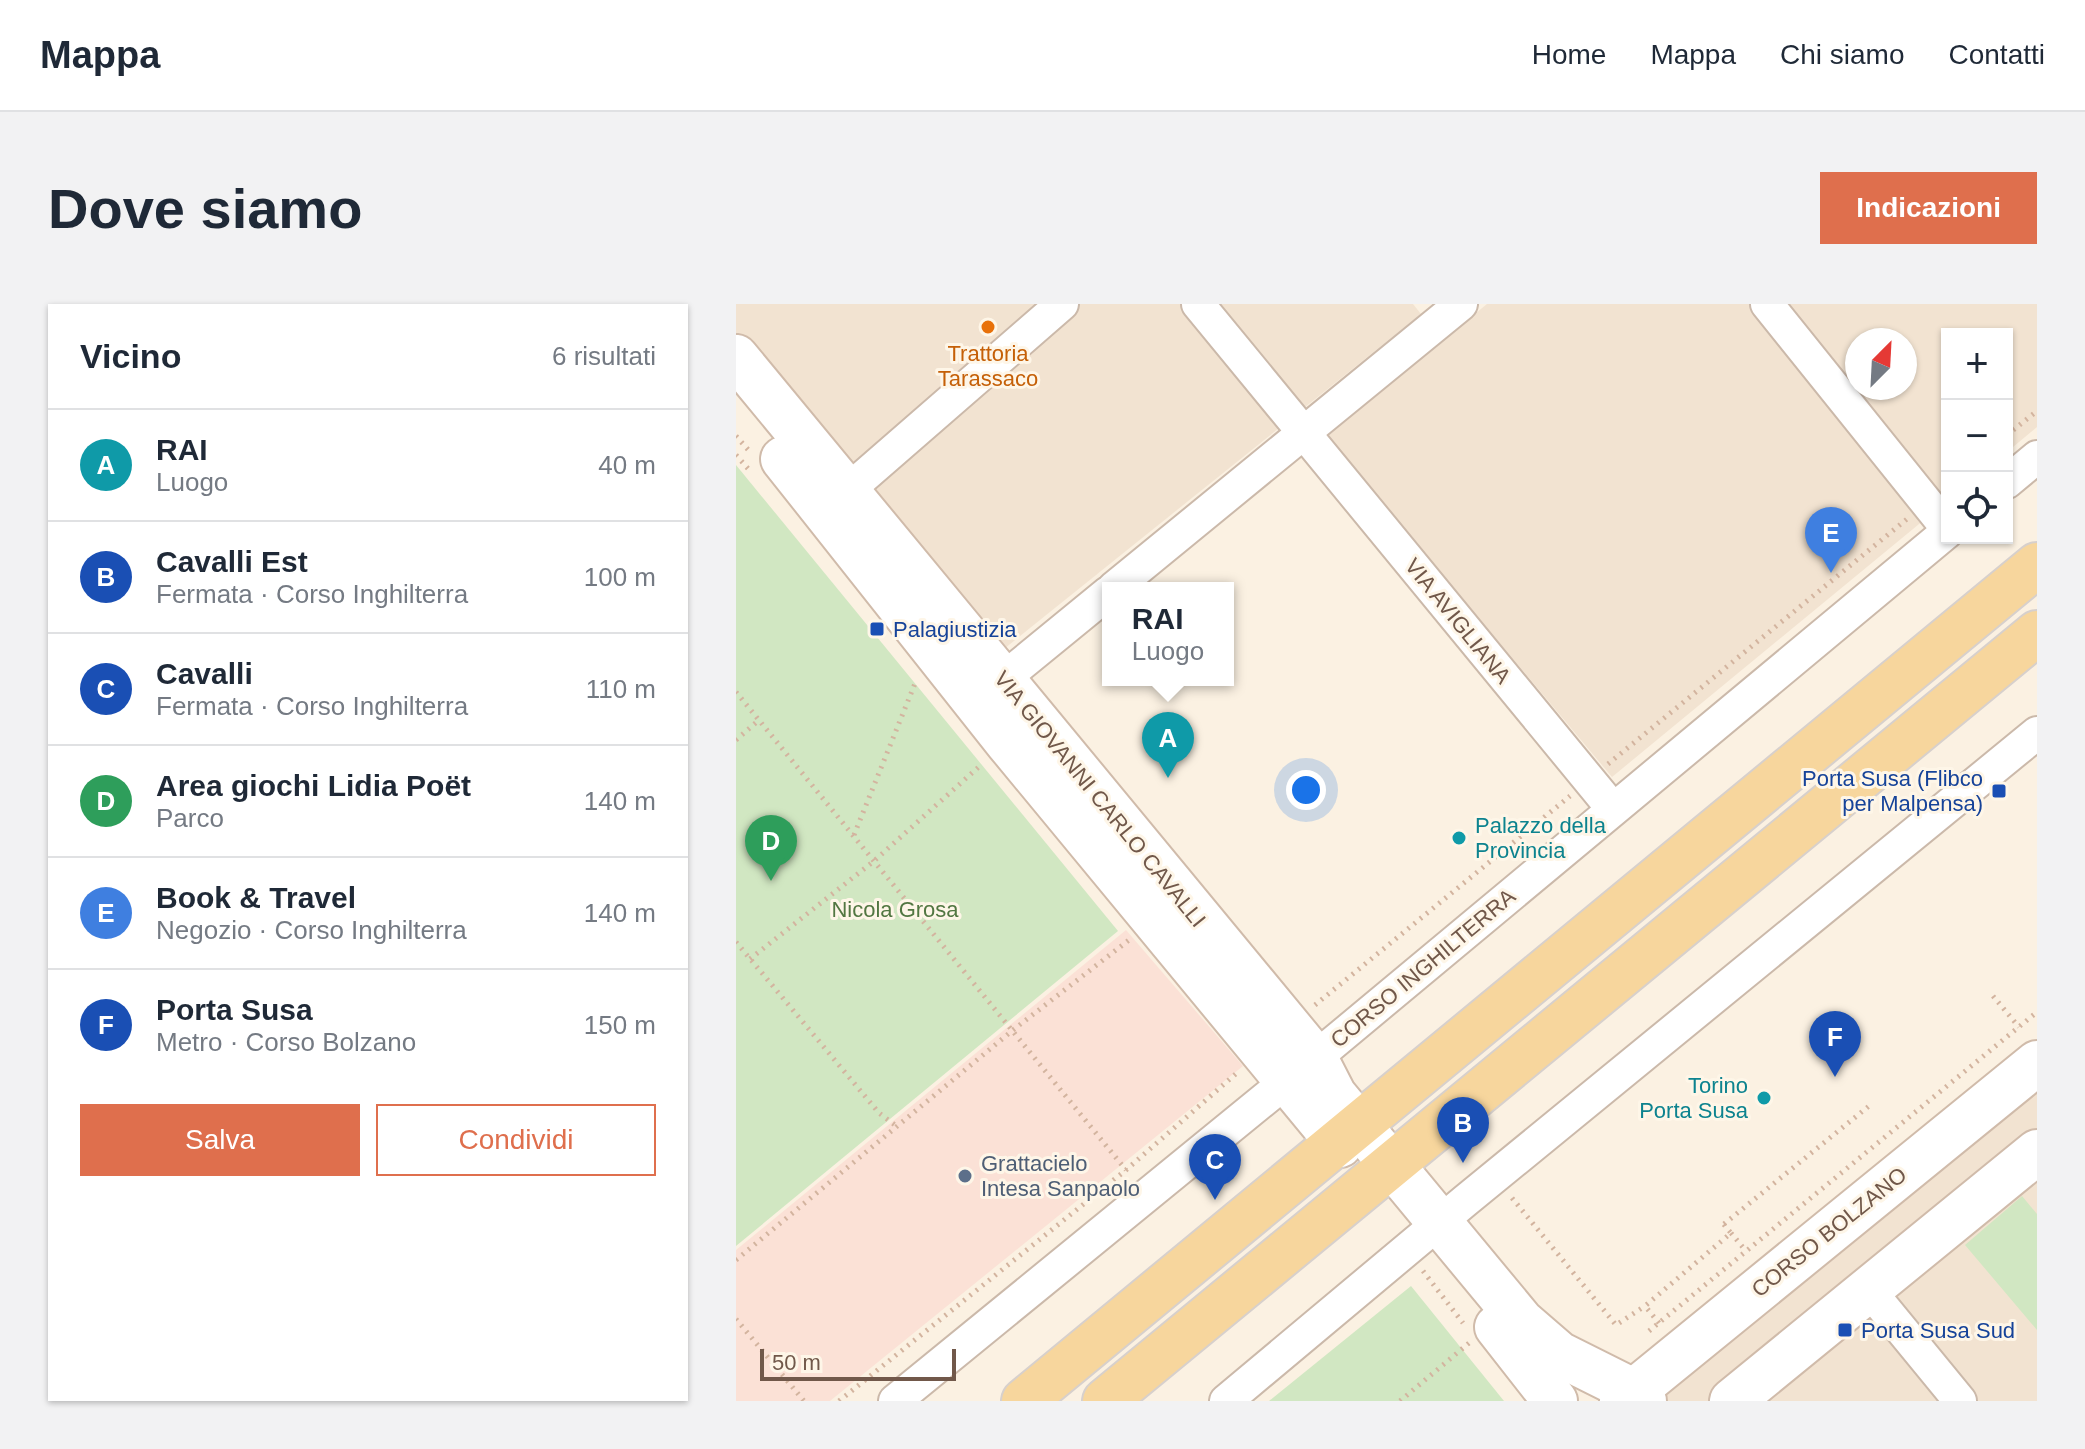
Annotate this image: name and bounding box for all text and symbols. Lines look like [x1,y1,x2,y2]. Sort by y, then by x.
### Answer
text: Mappa [40,34,160,76]
text: Home [1532,39,1606,70]
text: Mappa [1650,39,1736,70]
text: Chi siamo [1780,39,1905,70]
text: Contatti [1949,39,2045,70]
button: Indicazioni [1820,172,2037,244]
text: Dove siamo [48,177,362,240]
marker: Trattoria Tarassaco [979,318,997,336]
north arrow [1845,328,1917,400]
map controls [1941,328,2013,544]
button: + [1941,328,2013,400]
text: Vicino [80,337,181,375]
text: 6 risultati [552,341,656,371]
place label: Trattoria Tarassaco [938,341,1038,391]
button: − [1941,400,2013,472]
text: RAI [156,433,208,466]
text: A [97,450,115,480]
text: 40 m [598,450,656,480]
text: Luogo [156,467,228,497]
button: locate [1941,472,2013,544]
pin: E [1805,507,1857,573]
text: Cavalli Est [156,545,308,578]
street label: VIA AVIGLIANA [1400,553,1516,689]
text: B [97,562,115,592]
text: 100 m [584,562,656,592]
text: Fermata · Corso Inghilterra [156,579,468,609]
popup [1102,582,1234,686]
text: RAI [1132,602,1184,635]
place label: Palagiustizia [893,617,1017,642]
marker: Palagiustizia [868,620,886,638]
text: Luogo [1132,636,1204,666]
text: Cavalli [156,657,253,690]
street label: VIA GIOVANNI CARLO CAVALLI [988,665,1212,933]
text: C [97,674,115,704]
text: 110 m [586,674,656,704]
text: Fermata · Corso Inghilterra [156,691,468,721]
pin: A [1142,712,1194,778]
place label: Porta Susa (Flibco per Malpensa) [1802,766,1983,816]
text: Area giochi Lidia Poët [156,769,471,802]
your location [1286,770,1326,810]
marker: Porta Susa (Flibco per Malpensa) [1990,782,2008,800]
text: D [97,786,115,816]
text: 140 m [584,786,656,816]
text: Parco [156,803,224,833]
place label: Palazzo della Provincia [1475,813,1607,863]
pin: D [745,815,797,881]
marker: Palazzo della Provincia [1450,829,1468,847]
text: Book & Travel [156,881,356,914]
street label: CORSO INGHILTERRA [1326,883,1521,1052]
park label: Nicola Grosa [831,897,959,922]
text: E [97,898,115,928]
text: 140 m [584,898,656,928]
text: Negozio · Corso Inghilterra [156,915,467,945]
text: Porta Susa [156,993,313,1026]
text: F [98,1010,114,1040]
text: 150 m [584,1010,656,1040]
pin: F [1809,1011,1861,1077]
text: Metro · Corso Bolzano [156,1027,416,1057]
place label: Torino Porta Susa [1639,1073,1749,1123]
marker: Torino Porta Susa [1755,1089,1773,1107]
pin: B [1437,1097,1489,1163]
button: Salva [80,1104,360,1176]
button: Condividi [376,1104,656,1176]
pin: C [1189,1134,1241,1200]
place label: Grattacielo Intesa Sanpaolo [981,1151,1140,1201]
street label: CORSO BOLZANO [1747,1162,1911,1302]
marker: Grattacielo Intesa Sanpaolo [956,1167,974,1185]
place label: Porta Susa Sud [1861,1318,2015,1343]
marker: Porta Susa Sud [1836,1321,1854,1339]
scale bar [760,1345,956,1381]
text: 50 m [772,1350,821,1375]

